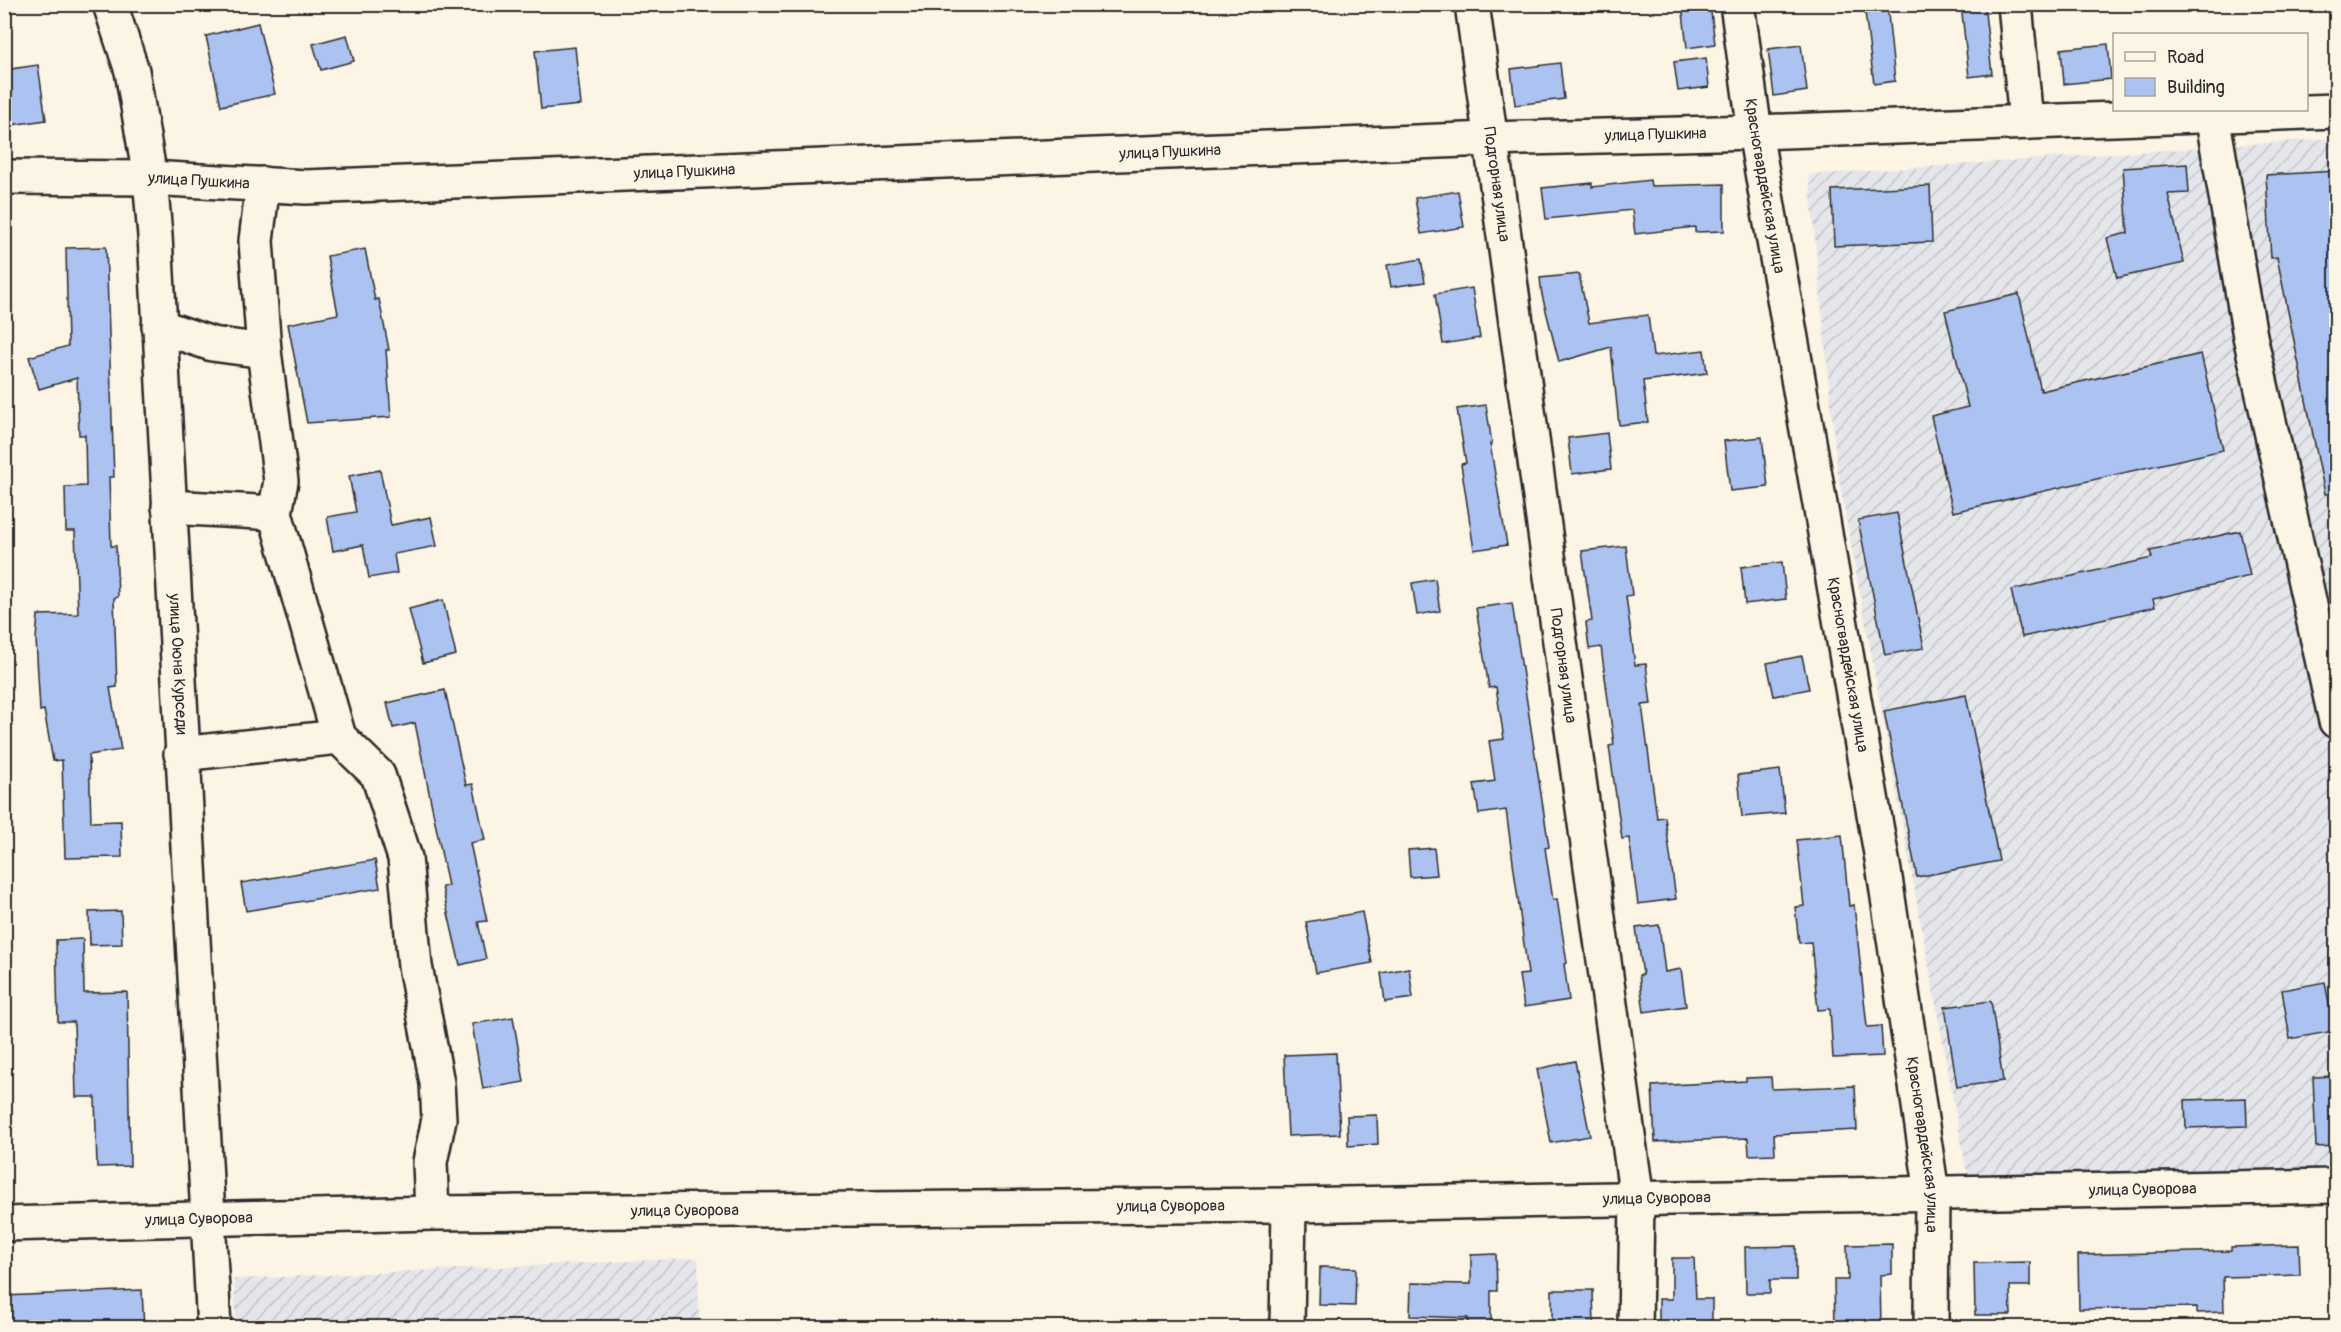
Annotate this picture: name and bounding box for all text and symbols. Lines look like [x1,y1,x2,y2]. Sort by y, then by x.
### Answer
legend [2113,33,2308,111]
text: Road [2167,46,2204,69]
text: Building [2167,76,2225,99]
street label: Красногвардейская улица [1740,97,1790,275]
street label: улица Пушкина [1603,123,1707,146]
street label: Подгорная улица [1479,126,1515,243]
street label: улица Пушкина [1118,140,1221,164]
street label: улица Пушкина [632,160,736,184]
street label: улица Пушкина [146,168,250,194]
street label: Красногвардейская улица [1823,576,1873,754]
street label: улица Оюна Курседи [164,592,192,735]
street label: Подгорная улица [1545,607,1581,724]
street label: Красногвардейская улица [1902,1055,1942,1233]
street label: улица Суворова [2087,1179,2197,1201]
street label: улица Суворова [1602,1187,1711,1209]
street label: улица Суворова [1116,1196,1225,1217]
street label: улица Суворова [630,1200,739,1221]
street label: улица Суворова [144,1208,253,1230]

